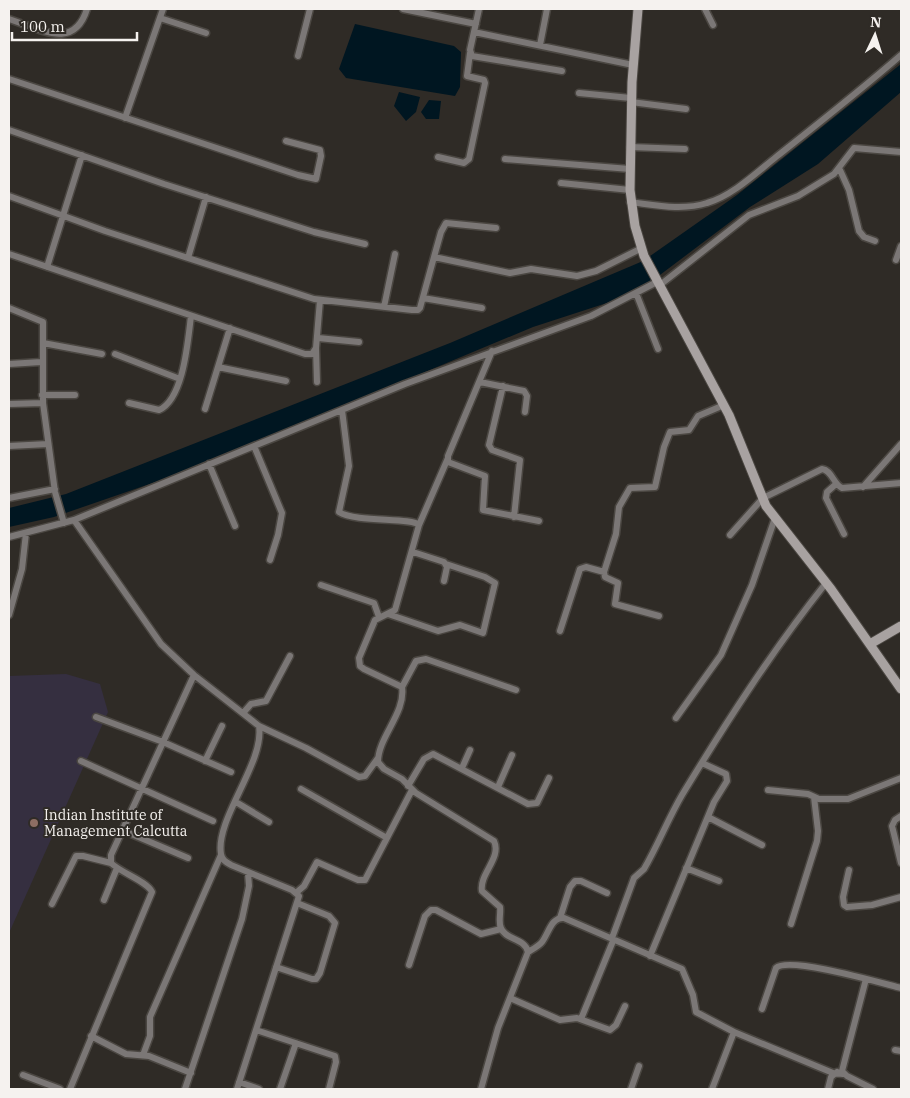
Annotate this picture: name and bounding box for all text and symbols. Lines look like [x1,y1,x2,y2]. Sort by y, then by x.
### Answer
scale bar [12,10,138,42]
north arrow [850,10,900,60]
text: N [870,13,882,31]
text: 100 m [20,17,65,36]
place label: Indian Institute of Management Calcutta [44,806,188,840]
marker: Indian Institute of Management Calcutta [28,817,40,829]

